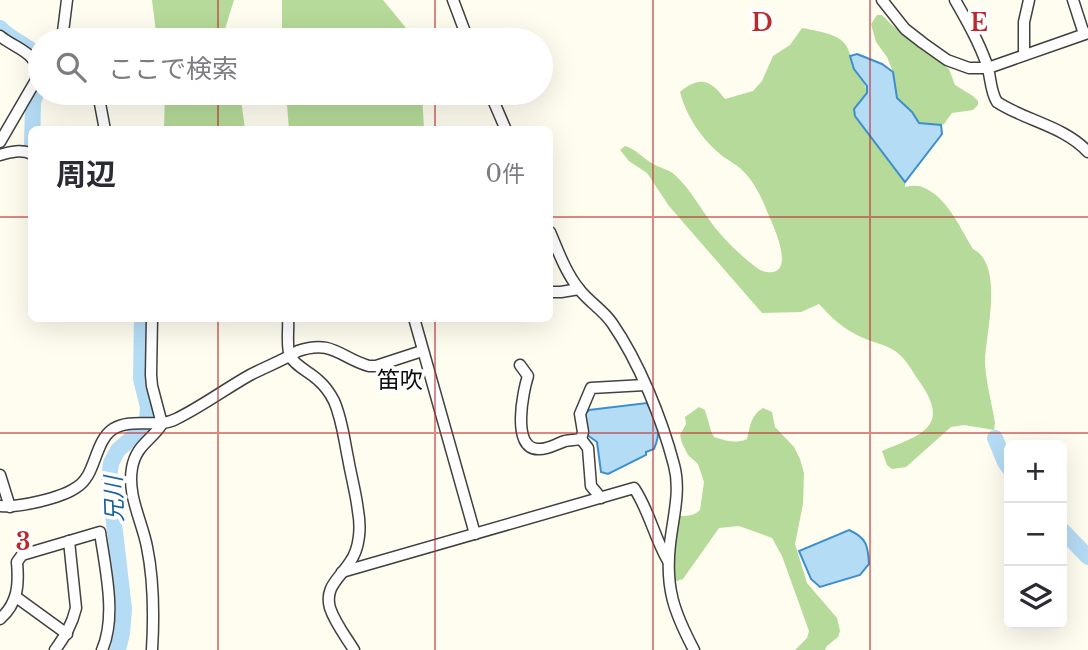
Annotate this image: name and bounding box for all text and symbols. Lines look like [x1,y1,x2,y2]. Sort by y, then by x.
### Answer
text: D [751,9,773,37]
text: E [970,9,988,37]
search box [28,28,553,105]
icon: search [52,48,90,86]
text: ここで検索 [108,53,238,85]
text: 周辺 [56,156,116,193]
text: 0件 [486,160,525,188]
district label: 笛吹 [377,366,423,394]
map controls [1004,440,1067,629]
button: + [1004,440,1067,503]
water label: 兄川 [99,473,129,522]
button: − [1004,503,1067,566]
text: 3 [16,528,30,556]
button: layers [1004,566,1067,629]

